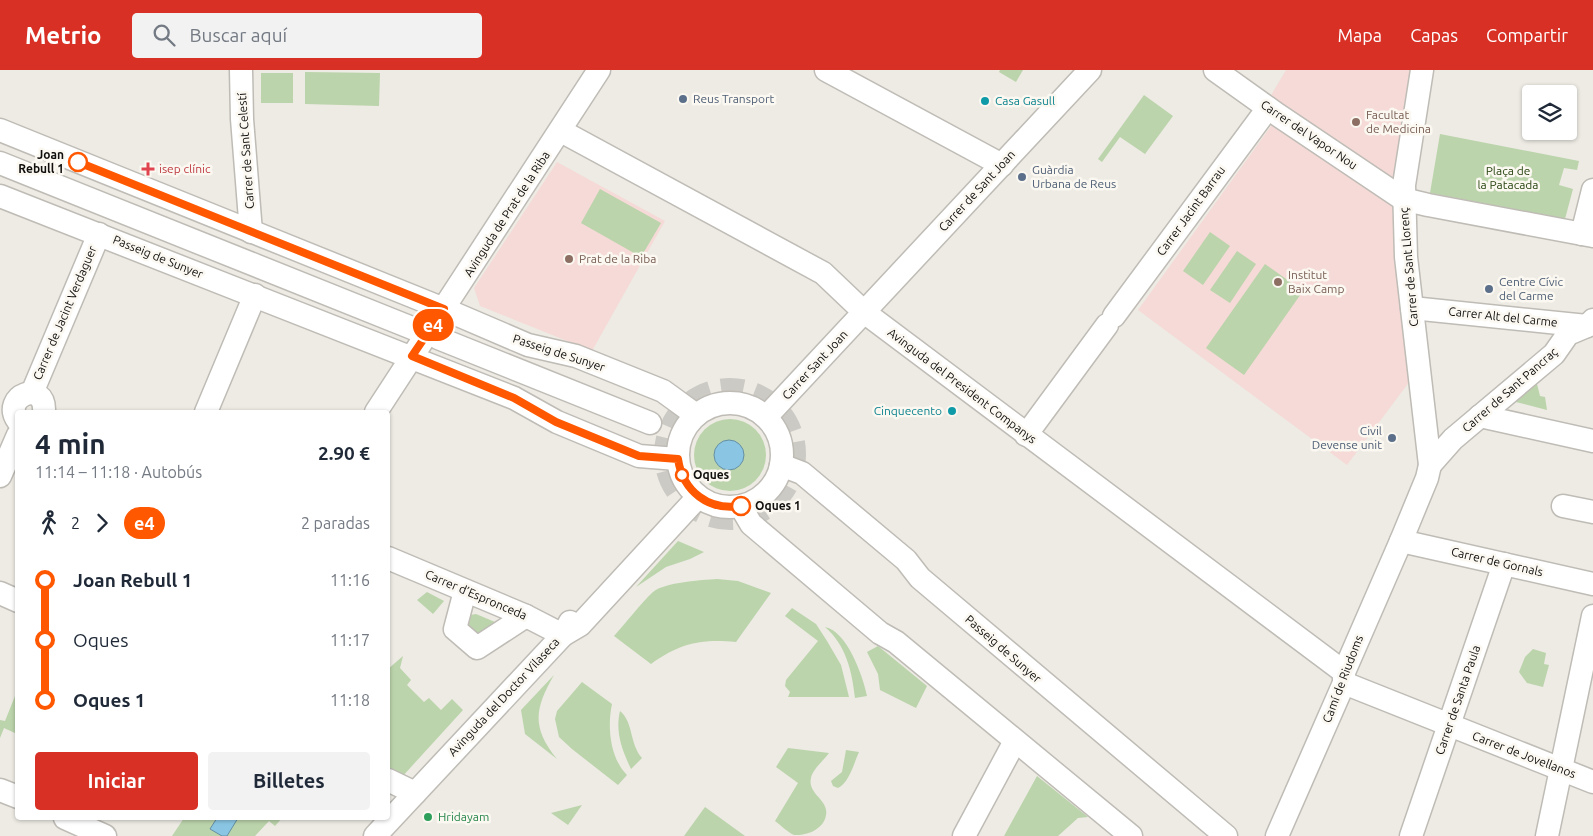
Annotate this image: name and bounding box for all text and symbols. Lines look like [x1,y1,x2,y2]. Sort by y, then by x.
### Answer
search box [132,13,482,58]
icon: search [150,21,178,49]
text: Metrio [25,22,102,49]
text: Buscar aquí [190,24,287,46]
text: Mapa [1337,25,1382,45]
text: Capas [1410,25,1458,45]
text: Compartir [1486,25,1568,45]
map controls [1522,85,1577,140]
button: layers [1522,85,1577,140]
street label: Carrer de Sant Celestí [235,91,256,209]
place label: Reus Transport [693,92,775,105]
marker: Reus Transport [677,93,689,105]
place label: Casa Gasull [995,94,1055,107]
marker: Casa Gasull [979,95,991,107]
street label: Carrer del Vapor Nou [1259,97,1360,172]
place label: Facultat de Medicina [1366,108,1431,135]
marker: Facultat de Medicina [1350,116,1362,128]
place label: Joan Rebull 1 [18,148,64,175]
street label: Carrer de Sant Joan [936,148,1017,234]
street label: Avinguda de Prat de la Riba [461,149,552,279]
marker: Joan Rebull 1 [68,152,88,172]
marker: isep clínic [141,162,155,176]
place label: isep clínic [159,162,211,175]
place label: Guàrdia Urbana de Reus [1032,163,1116,190]
street label: Carrer Jacint Barrau [1154,163,1227,258]
park label: Plaça de la Patacada [1477,164,1539,191]
marker: Guàrdia Urbana de Reus [1016,171,1028,183]
street label: Carrer de Sant Llorenç [1397,207,1420,327]
street label: Passeig de Sunyer [111,233,206,281]
street label: Carrer de Jacint Verdaguer [30,243,99,382]
place label: Prat de la Riba [579,252,656,265]
marker: Prat de la Riba [563,253,575,265]
place label: Institut Baix Camp [1288,268,1344,295]
place label: Centre Cívic del Carme [1499,275,1563,302]
marker: Institut Baix Camp [1272,276,1284,288]
marker: Centre Cívic del Carme [1483,283,1495,295]
street label: Carrer Alt del Carme [1448,304,1558,329]
line badge: e4 [410,309,456,341]
text: e4 [423,315,443,335]
street label: Avinguda del President Companys [885,325,1039,446]
street label: Carrer Sant Joan [779,328,850,402]
street label: Passeig de Sunyer [511,332,607,374]
street label: Carrer de Sant Pancraç [1459,345,1560,434]
place label: Cinquecento [874,404,942,417]
marker: Cinquecento [946,405,958,417]
place label: Civil Devense unit [1312,424,1382,451]
text: 4 min [35,428,106,459]
marker: Civil Devense unit [1386,432,1398,444]
text: 2.90 € [318,442,370,464]
text: 11:14 – 11:18 · Autobús [35,463,202,481]
marker: Oques [675,468,689,482]
place label: Oques [693,468,730,481]
marker: Oques 1 [731,496,751,516]
place label: Oques 1 [755,499,801,512]
icon: walk [35,509,63,537]
icon: forward [88,509,116,537]
text: e4 [134,513,155,533]
text: 2 [71,514,80,532]
text: 2 paradas [301,514,370,532]
street label: Carrer de Gornals [1450,545,1544,578]
street label: Carrer d’Espronceda [423,567,529,622]
text: Joan Rebull 1 [73,569,193,591]
text: 11:16 [330,571,370,589]
street label: Passeig de Sunyer [963,612,1044,685]
text: Oques [73,629,128,651]
text: 11:17 [330,631,370,649]
street label: Camí de Riudoms [1320,633,1365,724]
street label: Avinguda del Doctor Vilaseca [446,635,562,758]
street label: Carrer de Santa Paula [1433,643,1482,756]
text: Oques 1 [73,689,146,711]
text: 11:18 [330,691,370,709]
street label: Carrer de Jovellanos [1471,729,1578,780]
button: Iniciar [35,752,198,810]
button: Billetes [208,752,370,810]
place label: Hridayam [438,810,489,823]
marker: Hridayam [422,811,434,823]

